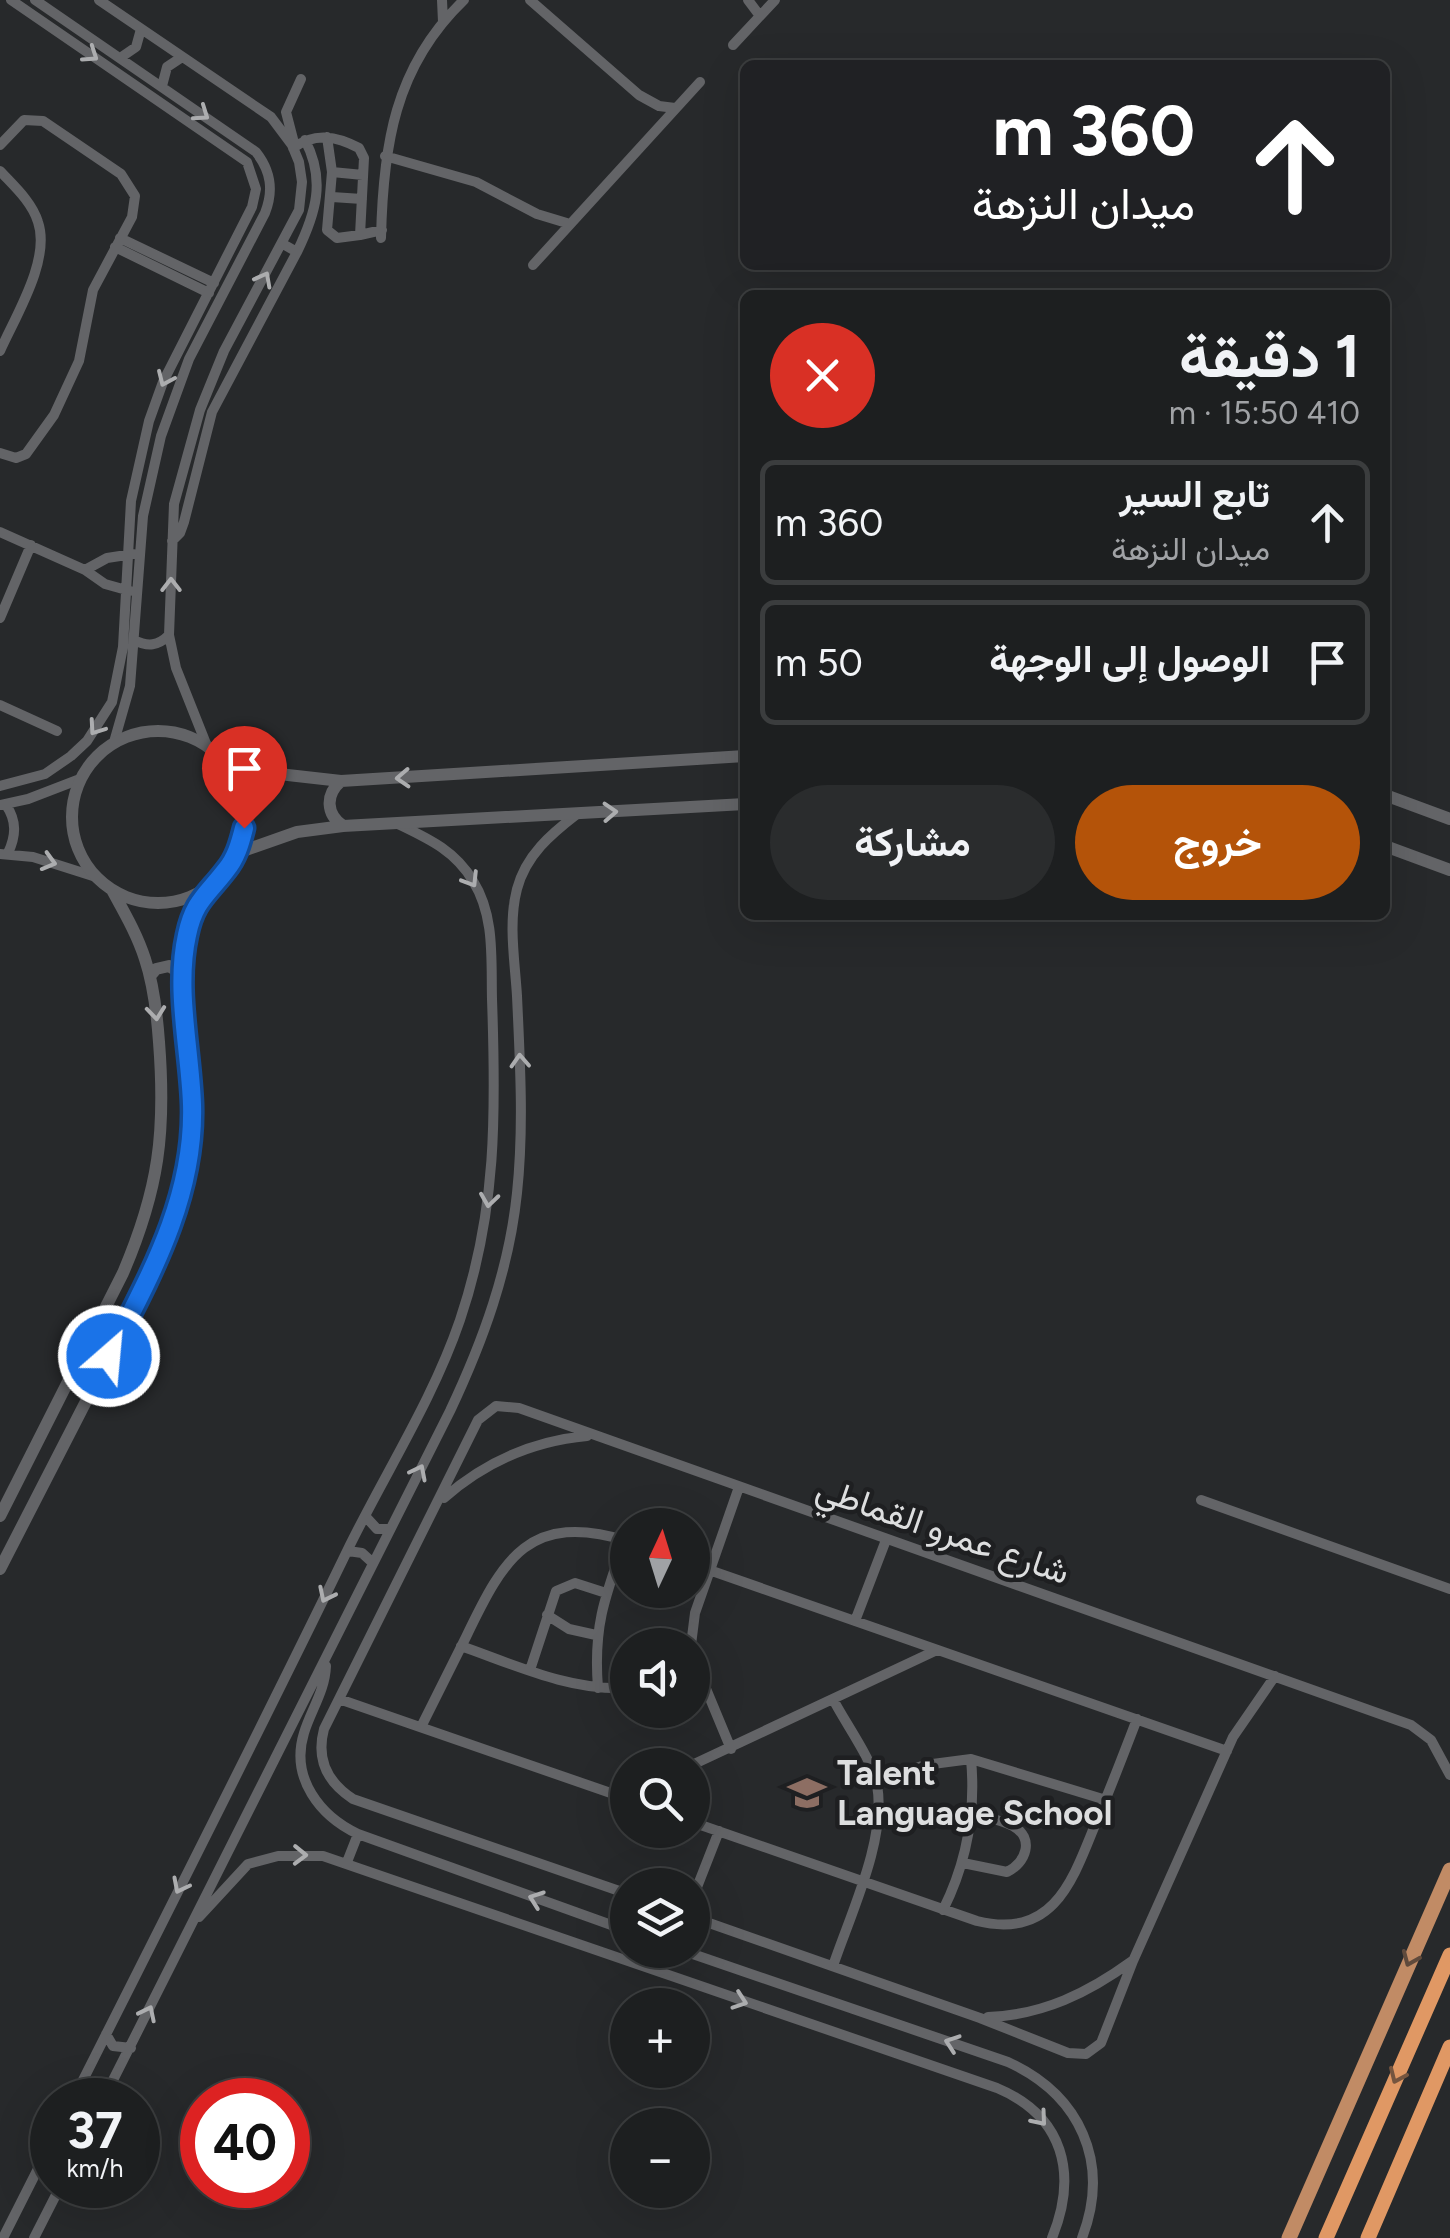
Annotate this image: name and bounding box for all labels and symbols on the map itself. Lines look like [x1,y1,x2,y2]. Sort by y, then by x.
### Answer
one-way arrow [80,43,98,61]
one-way arrow [191,102,210,120]
one-way arrow [252,271,271,289]
one-way arrow [157,369,177,387]
one-way arrow [160,576,182,592]
one-way arrow [90,717,108,735]
pin [202,726,287,829]
one-way arrow [395,767,411,788]
one-way arrow [603,802,619,823]
one-way arrow [40,850,57,871]
one-way arrow [459,869,478,887]
one-way arrow [145,1006,166,1022]
one-way arrow [510,1053,531,1069]
one-way arrow [479,1192,500,1209]
position arrow [57,1304,161,1408]
one-way arrow [407,1465,426,1483]
street label: شارع عمرو القماطي [808,1467,1075,1601]
north arrow [610,1508,710,1608]
one-way arrow [319,1585,338,1603]
place label: Talent Language School [837,1752,1112,1834]
school or university icon: Talent Language School [786,1772,828,1814]
one-way arrow [293,1845,309,1866]
one-way arrow [173,1876,193,1894]
one-way arrow [528,1890,545,1911]
one-way arrow [1402,1949,1422,1967]
one-way arrow [731,1990,748,2010]
one-way arrow [136,2006,155,2024]
one-way arrow [945,2035,962,2055]
one-way arrow [1389,2066,1409,2084]
speed limit sign: 40 [180,2078,310,2208]
one-way arrow [1028,2108,1046,2126]

